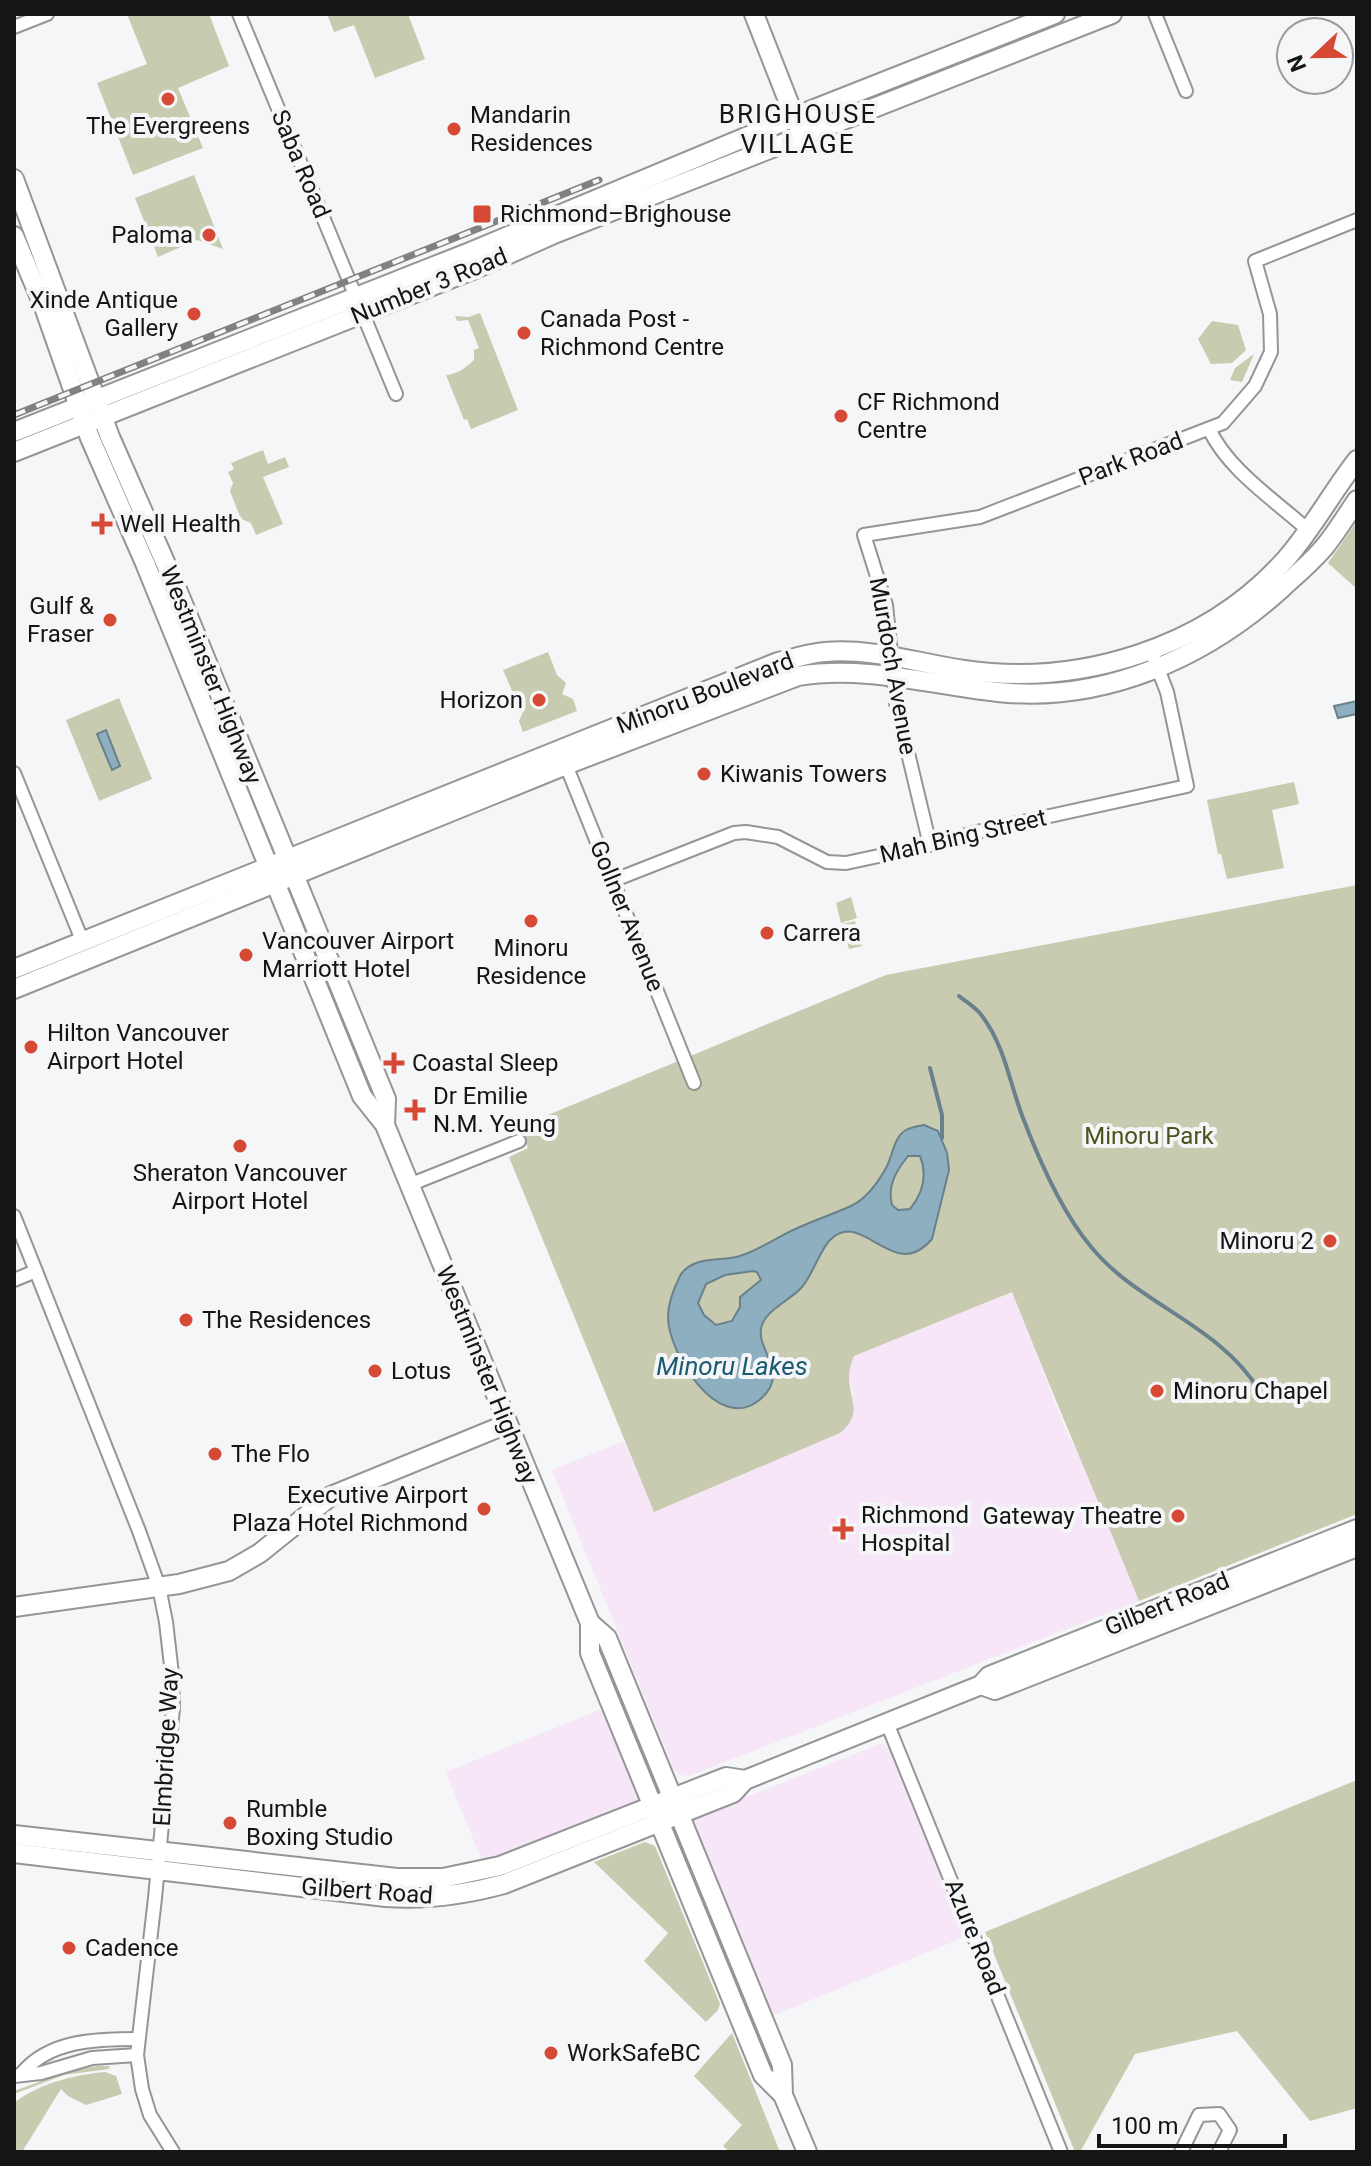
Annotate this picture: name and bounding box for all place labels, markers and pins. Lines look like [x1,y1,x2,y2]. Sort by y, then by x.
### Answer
marker: The Evergreens [159,90,177,108]
place label: Mandarin Residences [470,101,593,157]
place label: The Evergreens [86,112,250,140]
marker: Mandarin Residences [445,120,463,138]
place label: Richmond–Brighouse [500,200,731,228]
marker: Richmond–Brighouse [471,203,493,225]
place label: Paloma [111,221,193,249]
marker: Paloma [200,226,218,244]
place label: Xinde Antique Gallery [29,286,179,342]
marker: Xinde Antique Gallery [185,305,203,323]
place label: Canada Post - Richmond Centre [540,305,724,361]
marker: Canada Post - Richmond Centre [515,324,533,342]
place label: CF Richmond Centre [857,388,1000,444]
marker: CF Richmond Centre [832,407,850,425]
place label: Well Health [120,510,241,538]
marker: Well Health [91,513,113,535]
place label: Gulf & Fraser [27,592,94,648]
marker: Gulf & Fraser [101,611,119,629]
place label: Horizon [440,686,523,714]
marker: Horizon [530,691,548,709]
place label: Kiwanis Towers [720,760,887,788]
marker: Kiwanis Towers [695,765,713,783]
marker: Minoru Residence [522,912,540,930]
place label: Carrera [783,919,861,947]
marker: Carrera [758,924,776,942]
place label: Vancouver Airport Marriott Hotel [262,927,454,983]
place label: Minoru Residence [476,934,586,990]
marker: Vancouver Airport Marriott Hotel [237,946,255,964]
place label: Hilton Vancouver Airport Hotel [47,1019,229,1075]
marker: Hilton Vancouver Airport Hotel [22,1038,40,1056]
place label: Coastal Sleep [412,1049,558,1077]
marker: Coastal Sleep [383,1052,405,1074]
place label: Dr Emilie N.M. Yeung [433,1082,556,1138]
marker: Dr Emilie N.M. Yeung [404,1099,426,1121]
marker: Sheraton Vancouver Airport Hotel [231,1137,249,1155]
place label: Sheraton Vancouver Airport Hotel [133,1159,347,1215]
place label: Minoru 2 [1219,1227,1314,1255]
marker: Minoru 2 [1321,1232,1339,1250]
place label: The Residences [202,1306,371,1334]
marker: The Residences [177,1311,195,1329]
place label: Lotus [391,1357,451,1385]
marker: Lotus [366,1362,384,1380]
place label: Minoru Chapel [1173,1377,1328,1405]
marker: Minoru Chapel [1148,1382,1166,1400]
place label: The Flo [231,1440,310,1468]
marker: The Flo [206,1445,224,1463]
place label: Executive Airport Plaza Hotel Richmond [232,1481,468,1537]
marker: Executive Airport Plaza Hotel Richmond [475,1500,493,1518]
place label: Richmond Hospital [861,1501,969,1557]
place label: Gateway Theatre [982,1502,1162,1530]
marker: Gateway Theatre [1169,1507,1187,1525]
marker: Richmond Hospital [832,1518,854,1540]
place label: Rumble Boxing Studio [246,1795,393,1851]
marker: Rumble Boxing Studio [221,1814,239,1832]
place label: Cadence [85,1934,178,1962]
marker: Cadence [60,1939,78,1957]
place label: WorkSafeBC [567,2039,701,2067]
marker: WorkSafeBC [542,2044,560,2062]

